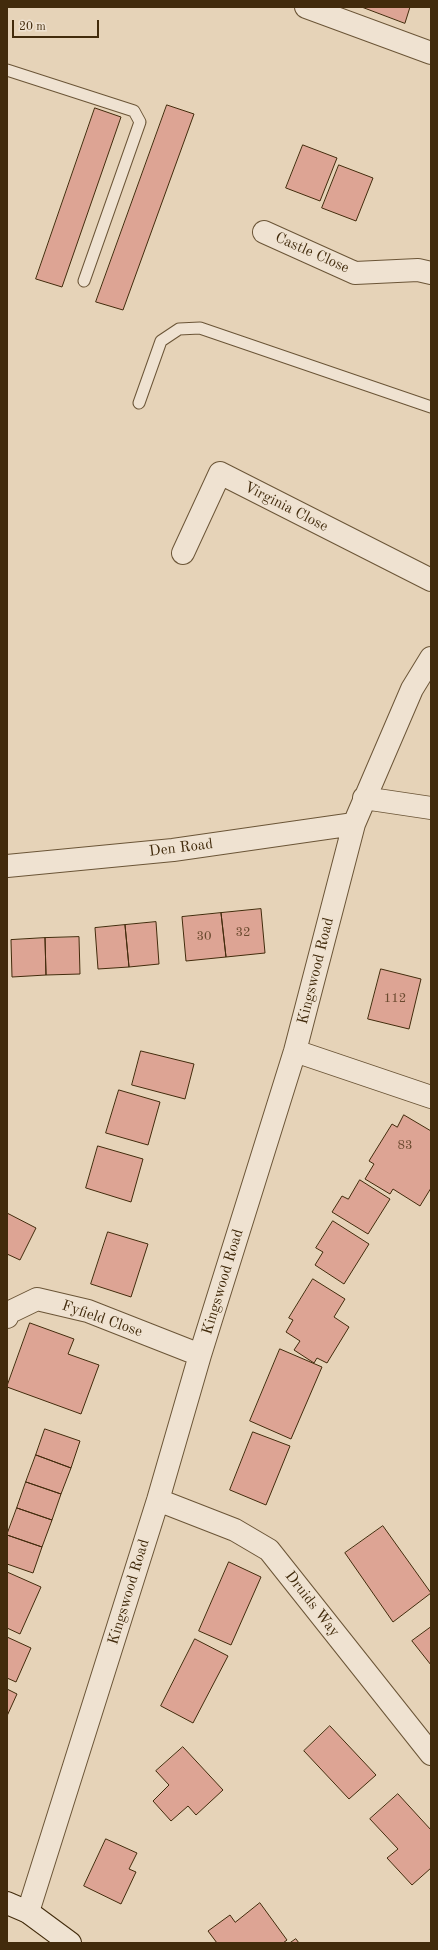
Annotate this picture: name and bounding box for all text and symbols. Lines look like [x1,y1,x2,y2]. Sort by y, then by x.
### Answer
scale bar [14,12,101,38]
text: 20 m [19,21,46,33]
street label: Castle Close [272,229,352,277]
street label: Virginia Close [241,478,331,536]
street label: Den Road [148,835,214,861]
street label: Kingswood Road [294,916,338,1026]
house number: 32 [235,925,251,941]
house number: 30 [196,929,212,945]
house number: 112 [384,991,406,1007]
house number: 83 [397,1138,413,1154]
street label: Kingswood Road [198,1227,248,1337]
street label: Fyfield Close [59,1297,145,1341]
street label: Kingswood Road [104,1537,154,1647]
street label: Druids Way [281,1568,343,1640]

